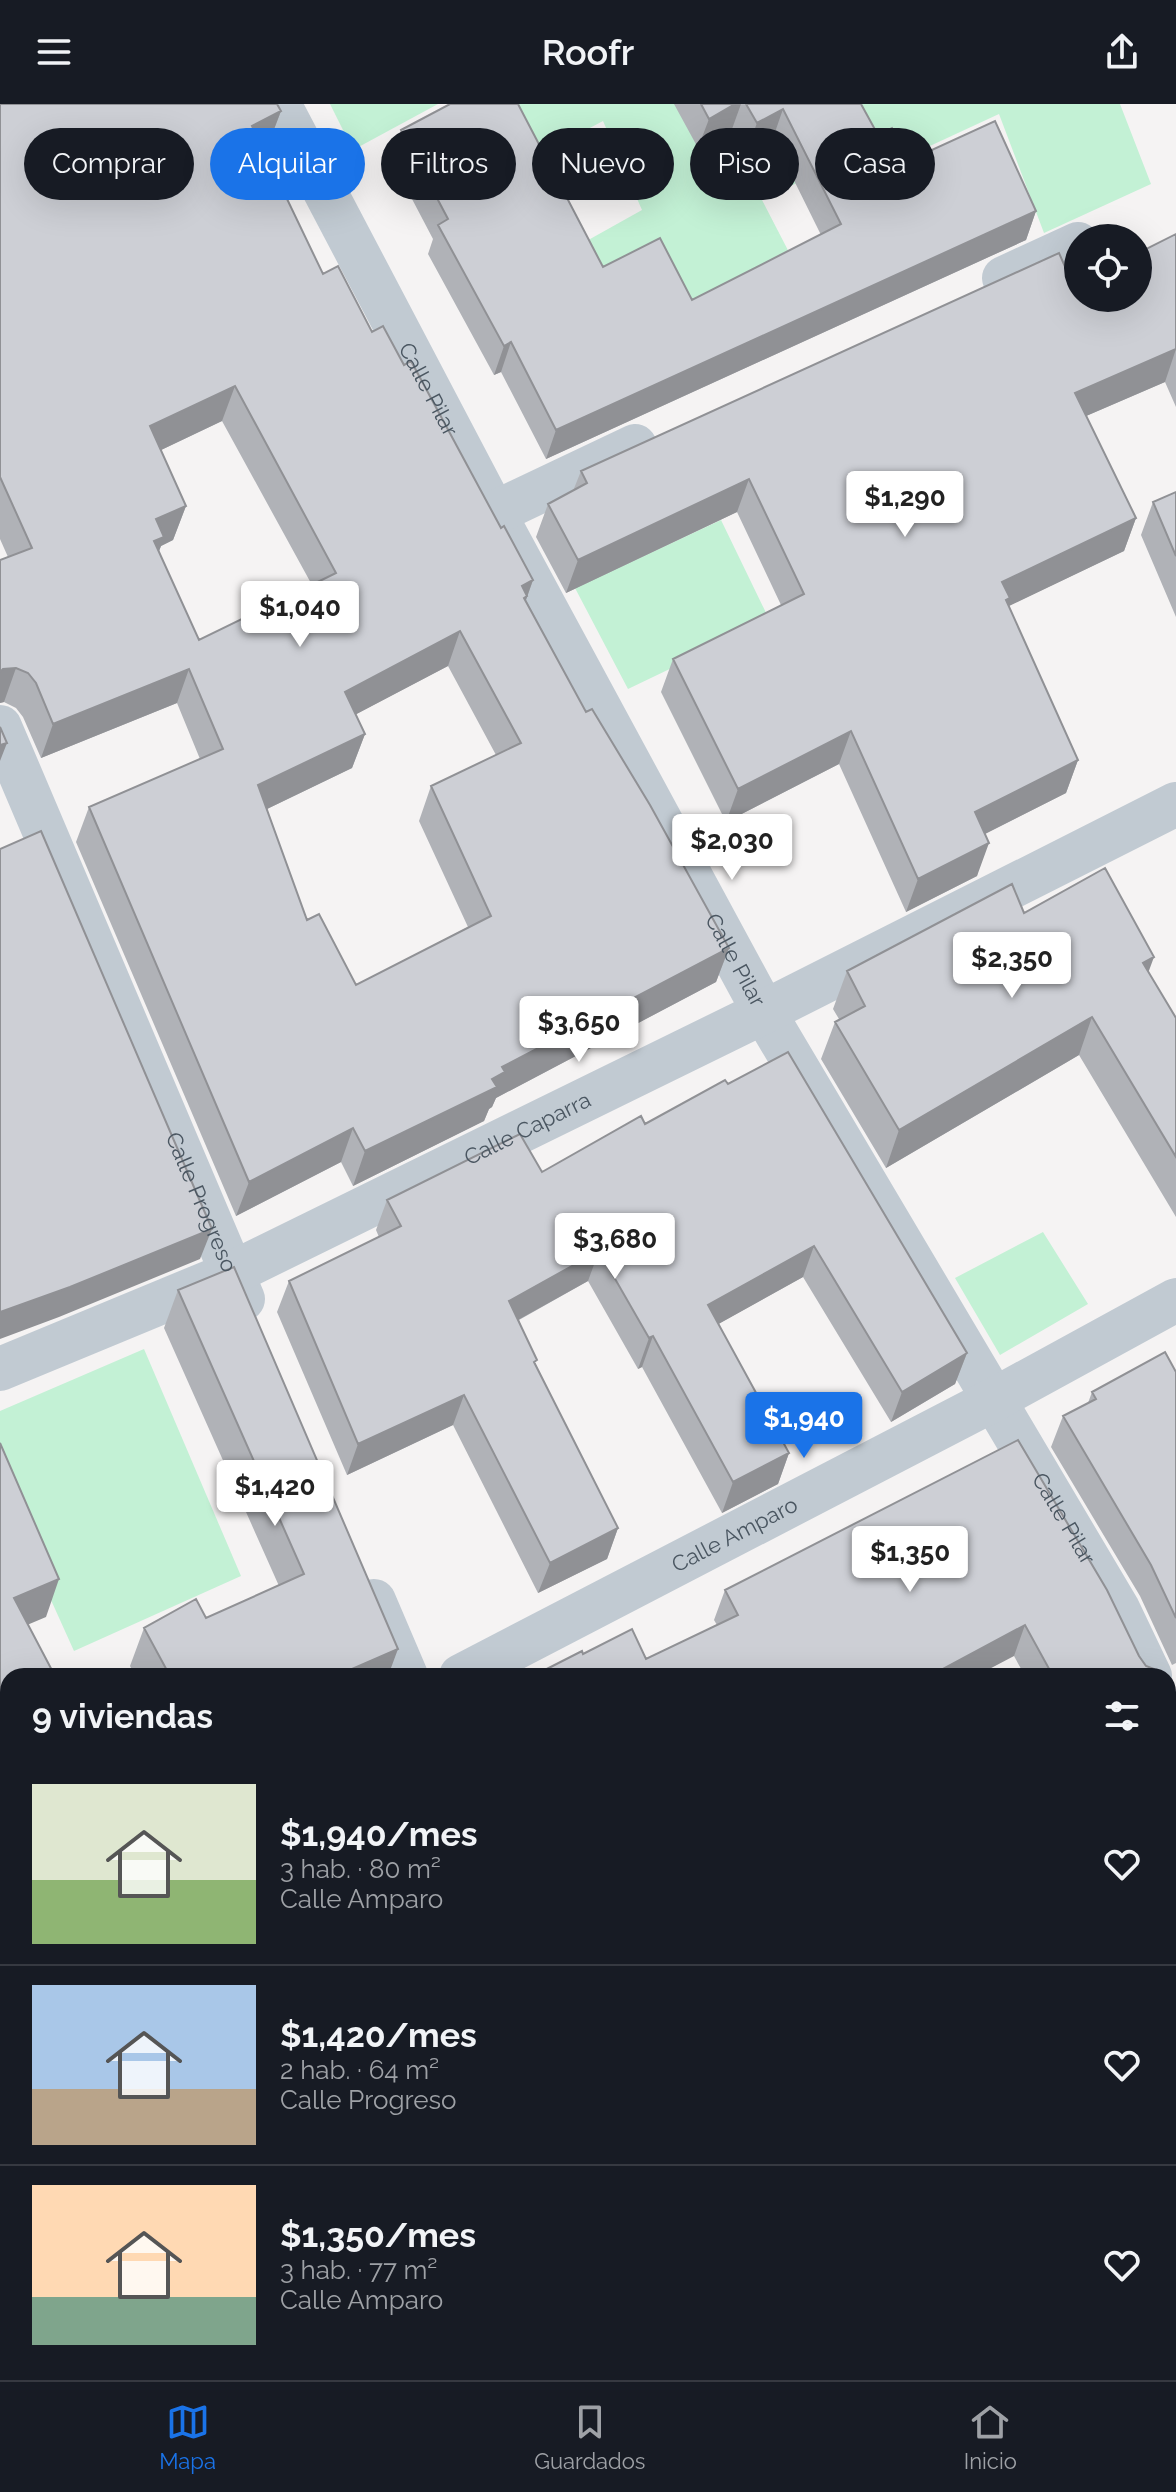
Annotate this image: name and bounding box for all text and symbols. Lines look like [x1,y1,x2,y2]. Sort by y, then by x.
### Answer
icon: menu [32,30,76,74]
icon: share [1100,30,1144,74]
text: Roofr [542,31,634,73]
chip: Comprar [24,128,194,200]
chip: Alquilar [210,128,365,200]
chip: Filtros [381,128,516,200]
chip: Nuevo [532,128,674,200]
chip: Piso [690,128,799,200]
chip: Casa [815,128,935,200]
map controls [1064,224,1152,312]
button: locate [1064,224,1152,312]
street label: Calle Pilar [394,338,464,440]
pin: $1,290 [840,471,970,539]
text: $1,290 [864,482,946,512]
pin: $1,040 [235,581,365,649]
text: $1,040 [259,592,341,622]
pin: $2,030 [667,814,797,882]
text: $2,030 [690,825,774,855]
street label: Calle Pilar [700,909,772,1011]
pin: $2,350 [947,932,1077,1000]
text: $2,350 [971,943,1053,973]
pin: $3,650 [514,996,644,1064]
text: $3,650 [537,1007,621,1037]
street label: Calle Caparra [460,1086,595,1170]
street label: Calle Progreso [161,1128,243,1276]
pin: $3,680 [550,1213,680,1281]
text: $3,680 [573,1224,657,1254]
pin: $1,940 [739,1392,869,1460]
text: $1,940 [763,1403,845,1433]
pin: $1,420 [210,1460,340,1528]
street label: Calle Pilar [1027,1468,1101,1569]
text: $1,420 [235,1471,315,1501]
street label: Calle Amparo [667,1491,802,1578]
pin: $1,350 [845,1526,975,1594]
text: $1,350 [870,1537,950,1567]
icon: filters [1100,1694,1144,1738]
text: 9 viviendas [32,1696,213,1736]
text: $1,940/mes [280,1814,478,1854]
icon: home [96,1816,192,1912]
icon: heart [1100,1842,1144,1886]
text: 3 hab. · 80 m² [280,1854,441,1884]
text: Calle Amparo [280,1884,443,1914]
text: $1,420/mes [280,2015,477,2055]
icon: home [96,2017,192,2113]
icon: heart [1100,2043,1144,2087]
text: 2 hab. · 64 m² [280,2055,439,2085]
text: Calle Progreso [280,2085,456,2115]
text: $1,350/mes [280,2215,476,2255]
icon: home [96,2217,192,2313]
icon: heart [1100,2243,1144,2287]
text: 3 hab. · 77 m² [280,2255,437,2285]
text: Calle Amparo [280,2285,443,2315]
tab: Mapa [159,2400,216,2474]
tab: Guardados [534,2400,646,2474]
tab: Inicio [964,2400,1017,2474]

